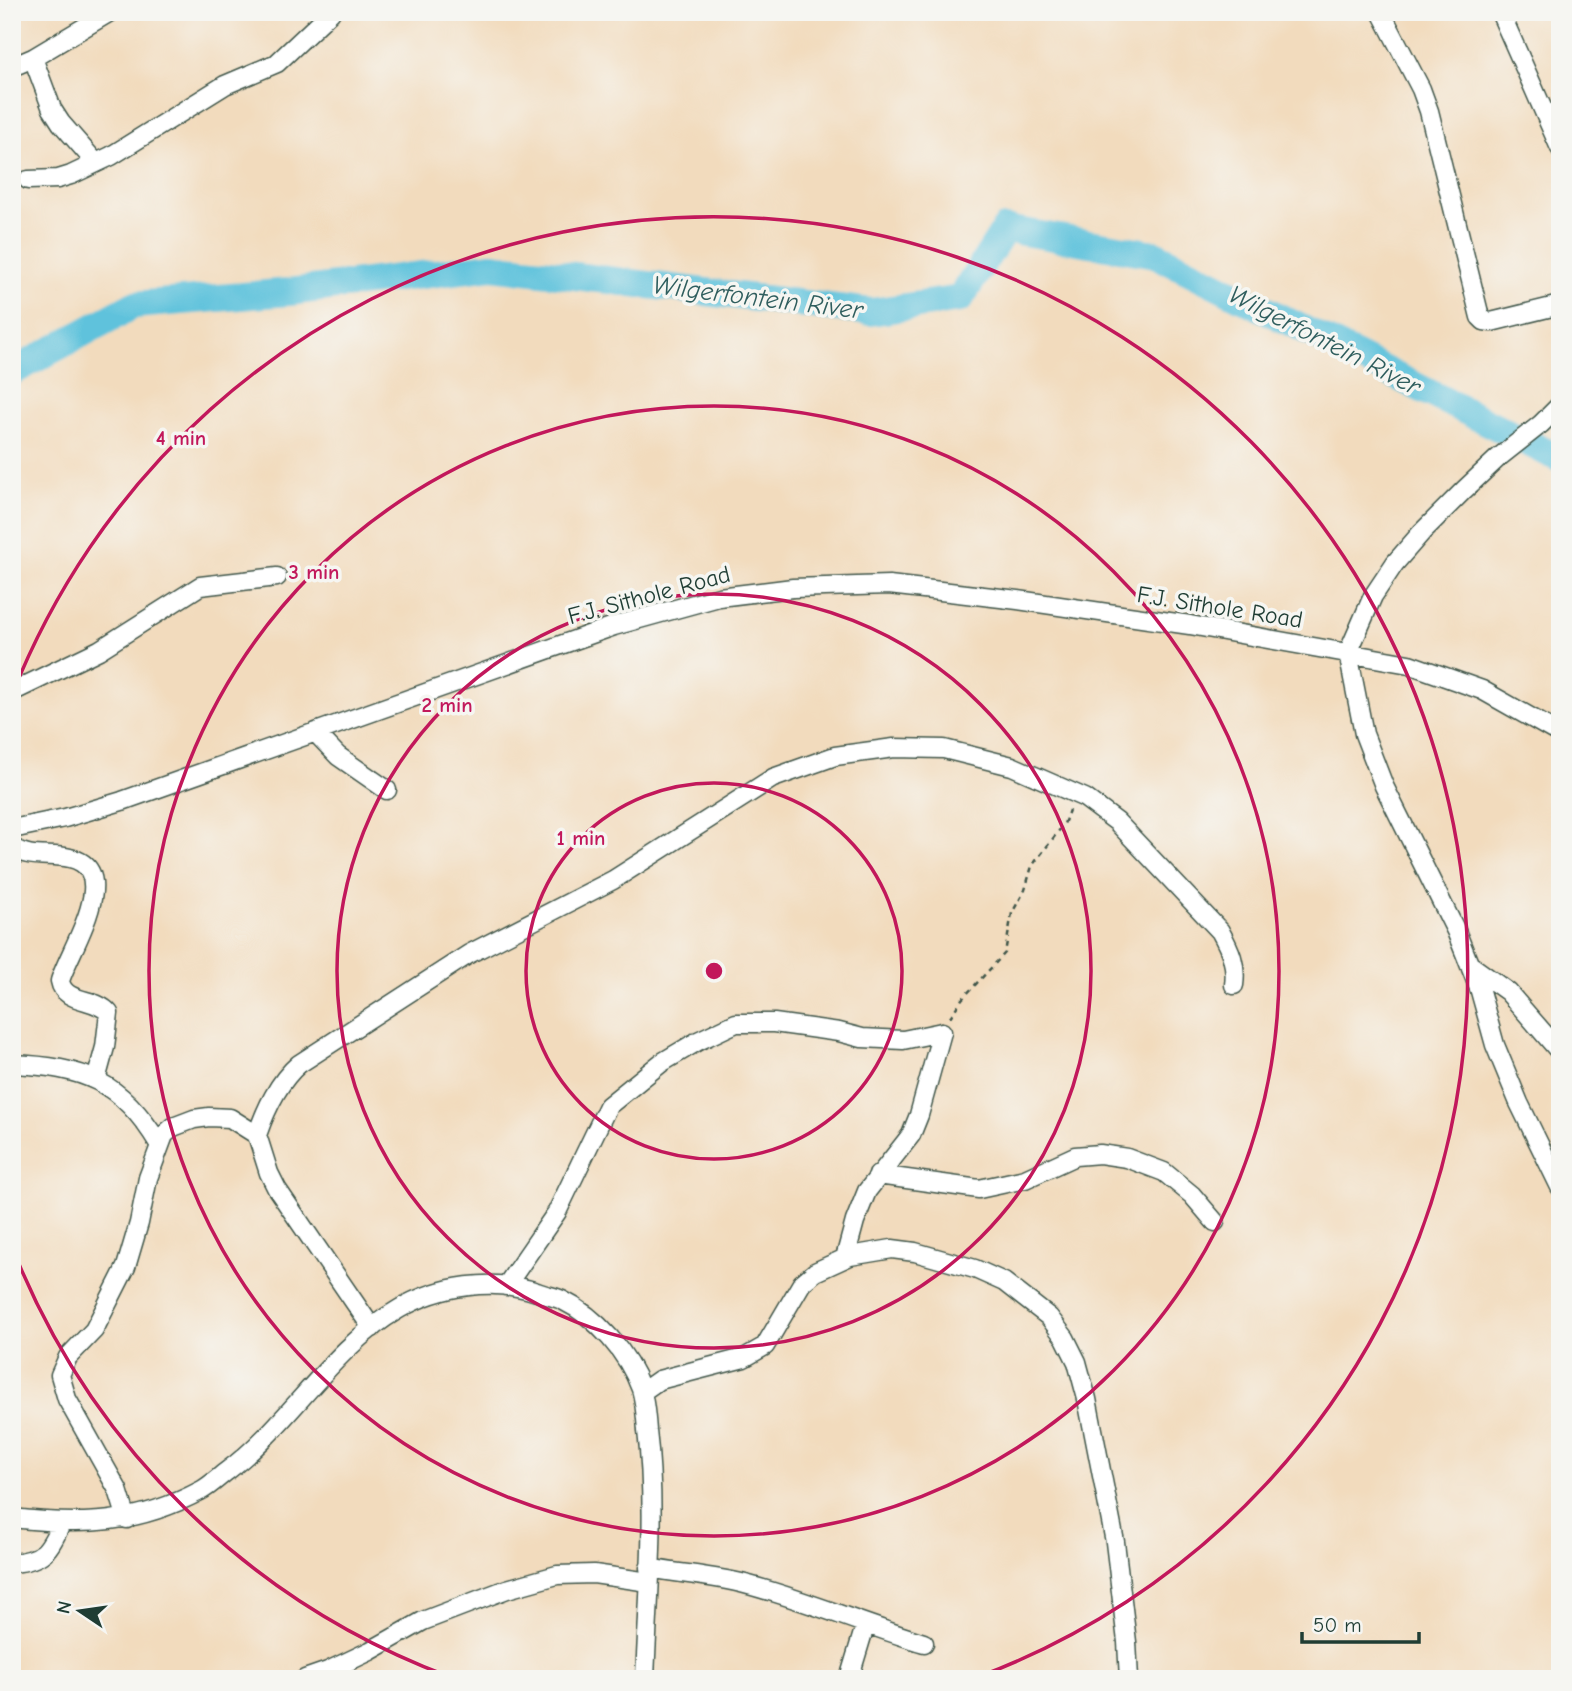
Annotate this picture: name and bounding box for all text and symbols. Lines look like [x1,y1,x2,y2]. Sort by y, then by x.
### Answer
water label: Wilgerfontein River [651,270,866,326]
water label: Wilgerfontein River [1224,280,1427,403]
text: 4 min [156,426,206,450]
text: 3 min [288,560,340,584]
street label: F.J. Sithole Road [565,560,733,630]
street label: F.J. Sithole Road [1135,580,1305,634]
text: 2 min [421,693,473,717]
text: 1 min [557,826,605,850]
centre of rings [702,959,726,983]
north arrow [46,1576,116,1646]
text: N [52,1599,77,1616]
scale bar [1302,1600,1420,1644]
text: 50 m [1313,1613,1362,1637]

